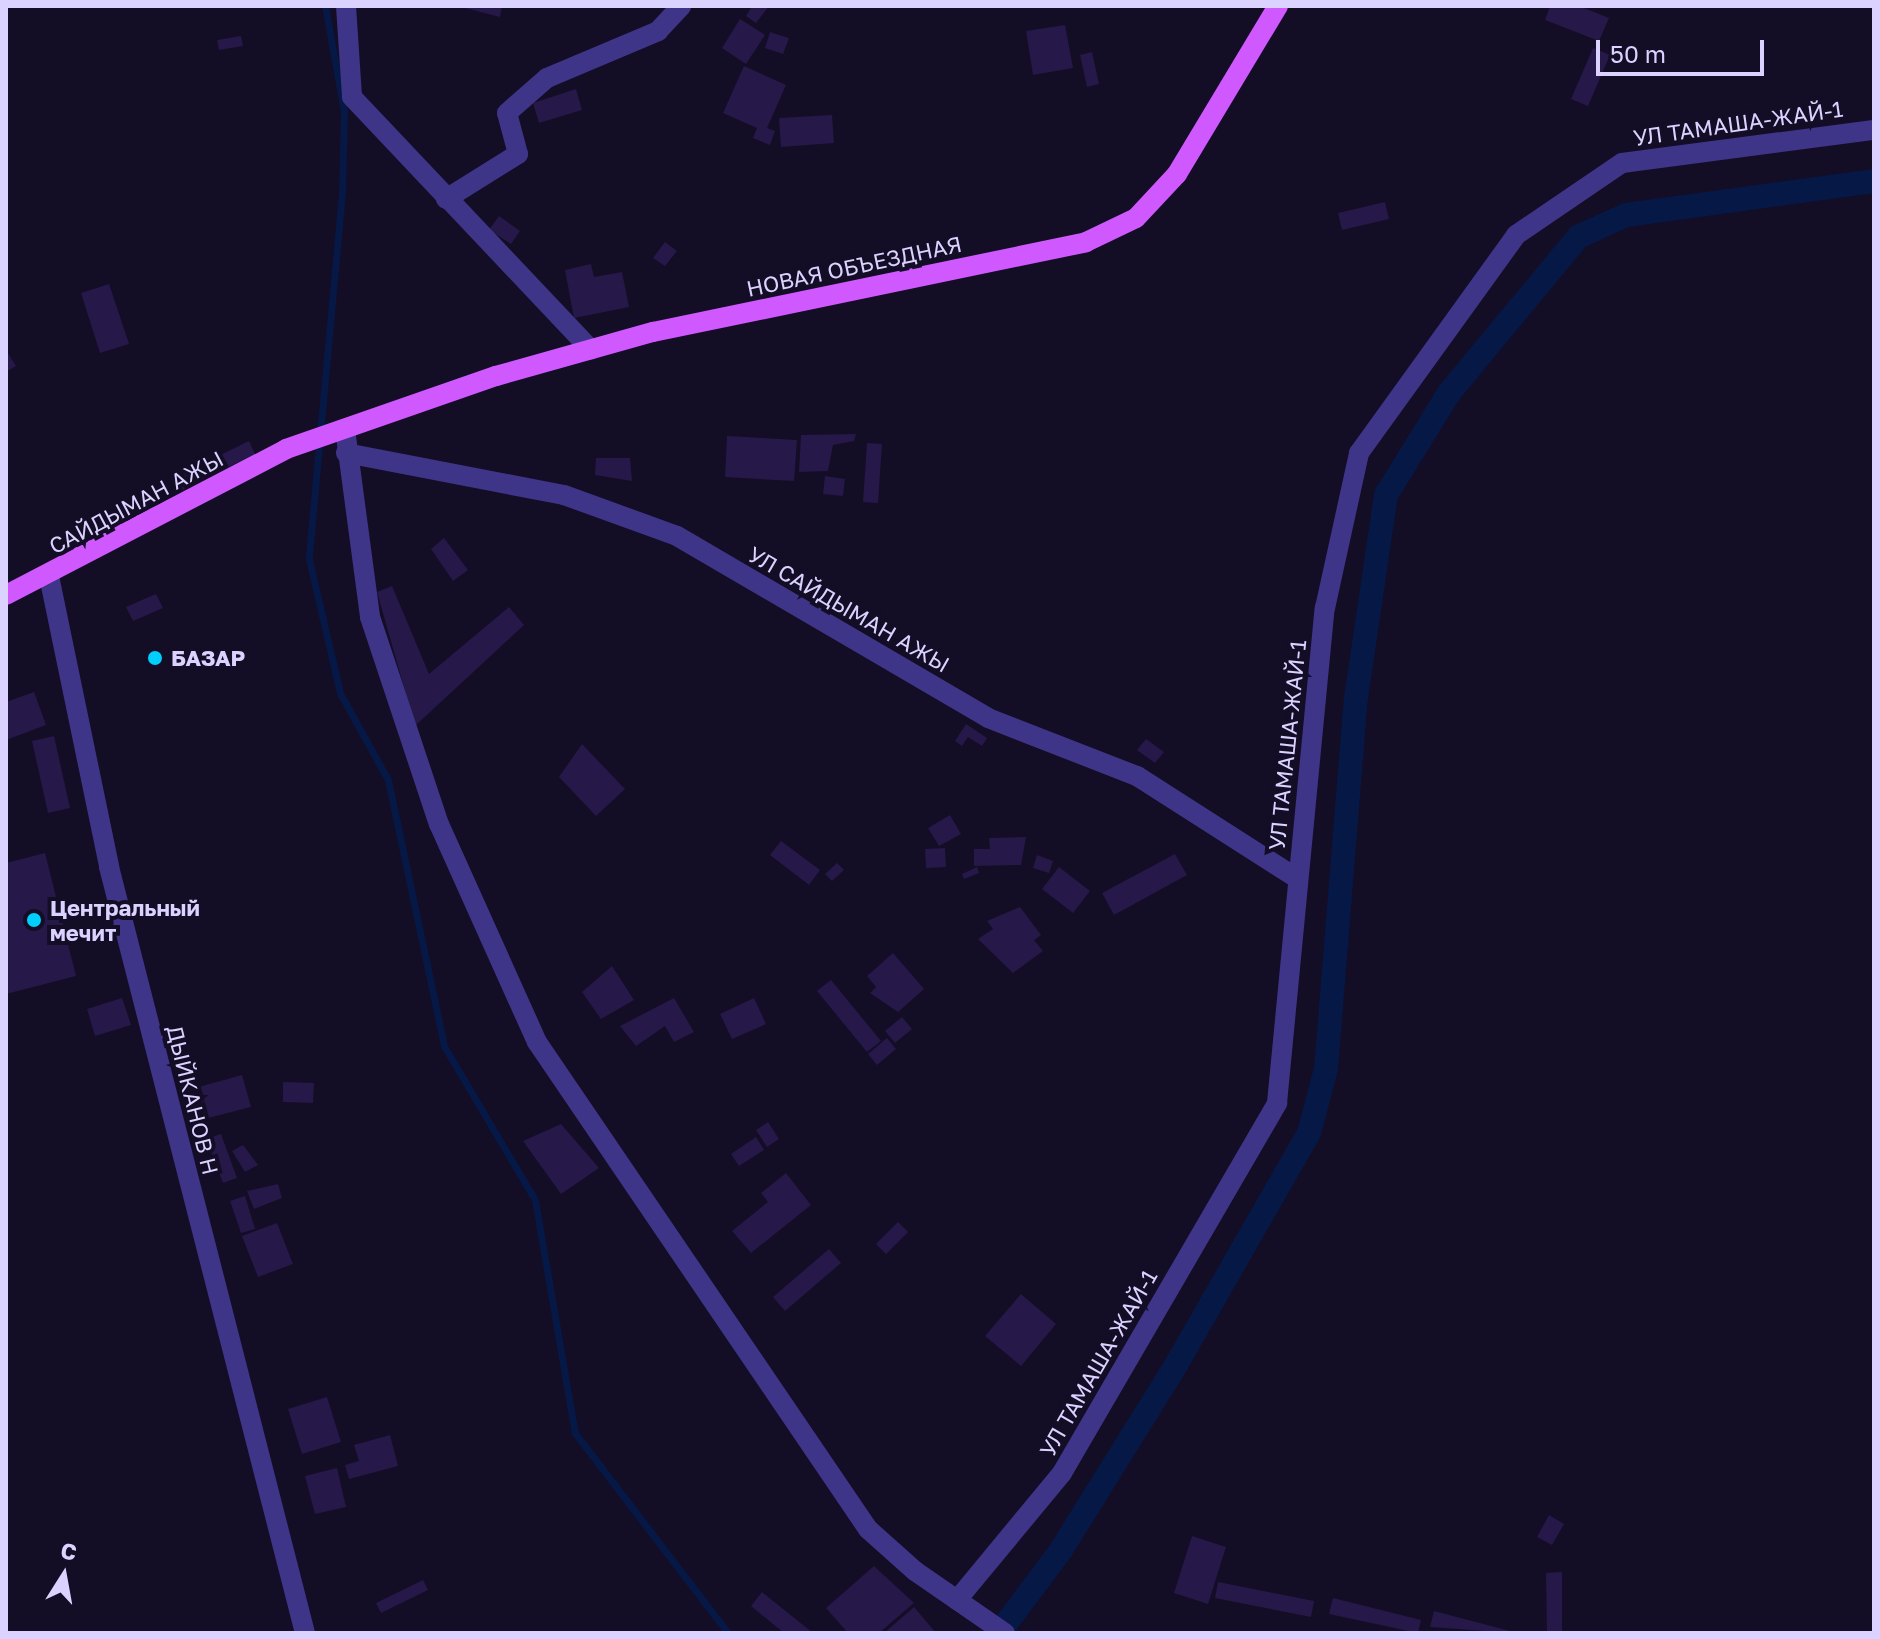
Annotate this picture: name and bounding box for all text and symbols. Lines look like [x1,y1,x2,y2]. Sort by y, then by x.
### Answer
scale bar [1600,24,1768,74]
text: 50 m [1610,39,1666,68]
street label: УЛ ТАМАША-ЖАЙ-1 [1631,95,1845,151]
street label: НОВАЯ ОБЪЕЗДНАЯ [744,230,964,302]
street label: САЙДЫМАН АЖЫ [44,445,228,559]
street label: УЛ САЙДЫМАН АЖЫ [744,541,954,677]
street label: УЛ ТАМАША-ЖАЙ-1 [1263,638,1311,852]
place label: БАЗАР [171,645,245,671]
marker: БАЗАР [146,649,164,667]
place label: Центральный мечит [50,894,200,946]
marker: Центральный мечит [25,911,43,929]
street label: ДЫЙКАНОВ Н [162,1023,224,1177]
street label: УЛ ТАМАША-ЖАЙ-1 [1034,1265,1162,1461]
north arrow [24,1535,104,1615]
text: С [58,1536,79,1566]

